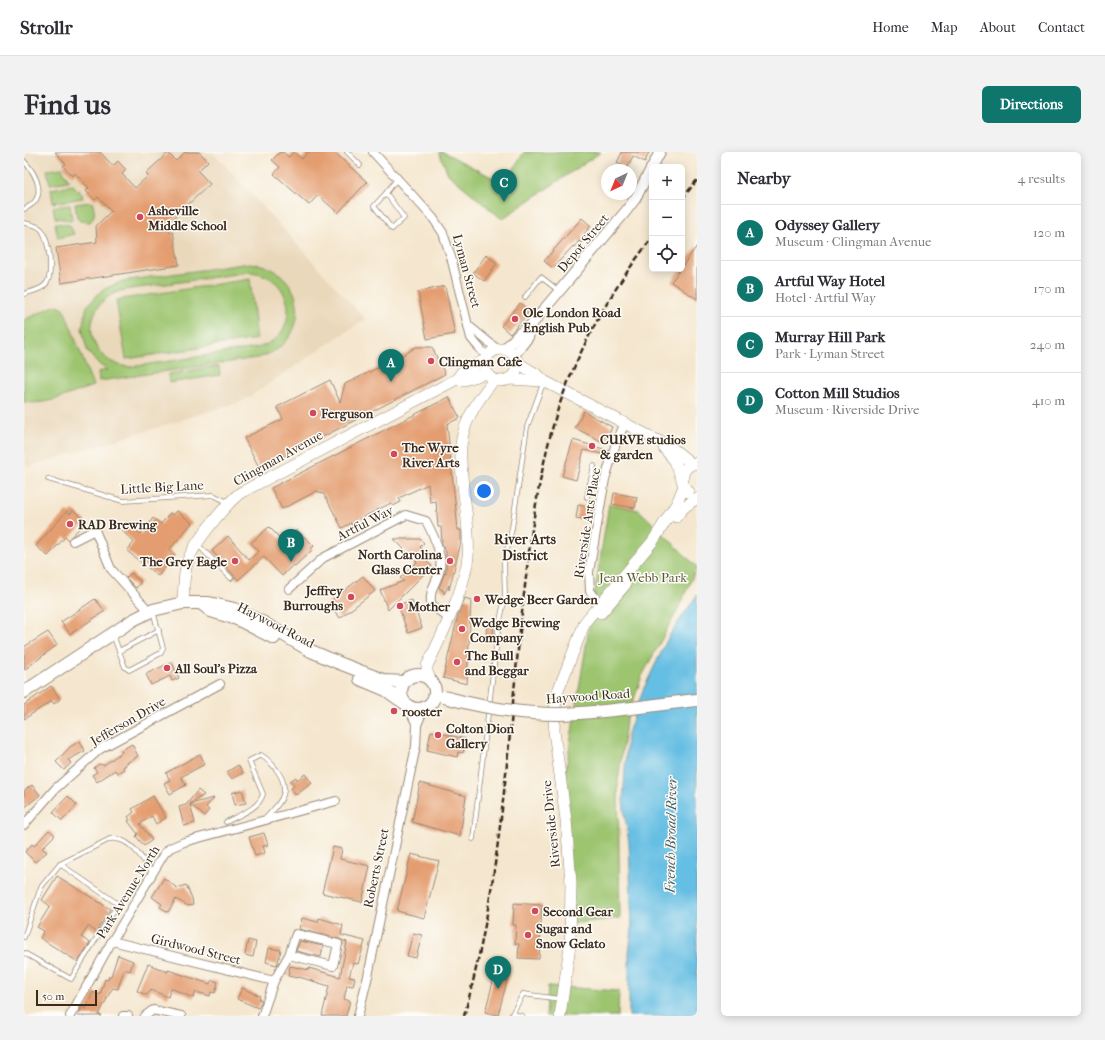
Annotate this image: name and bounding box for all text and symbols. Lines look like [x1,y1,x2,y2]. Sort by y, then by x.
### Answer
text: Strollr [20,17,73,39]
text: Home [872,19,909,36]
text: Map [931,19,958,36]
text: About [980,19,1016,36]
text: Contact [1038,19,1085,36]
button: Directions [982,86,1081,123]
text: Find us [24,88,111,121]
north arrow [601,164,637,200]
map controls [649,164,685,272]
button: + [649,164,685,200]
text: Nearby [737,168,791,188]
pin: C [491,169,517,202]
text: 4 results [1018,171,1065,186]
button: − [649,200,685,236]
place label: Asheville Middle School [147,203,227,233]
street label: Depot Street [554,210,612,275]
marker: Asheville Middle School [135,212,145,222]
text: Odyssey Gallery [775,216,880,234]
text: A [746,225,754,240]
text: 120 m [1033,225,1065,240]
street label: Lyman Street [450,232,484,310]
text: Museum · Clingman Avenue [775,234,932,249]
button: locate [649,236,685,272]
text: Artful Way Hotel [775,272,885,290]
text: B [746,281,754,296]
text: 170 m [1033,281,1065,296]
text: Hotel · Artful Way [775,290,876,305]
place label: Ole London Road English Pub [523,305,622,336]
marker: Ole London Road English Pub [510,314,520,324]
text: Murray Hill Park [775,328,885,346]
text: C [746,337,754,352]
text: 240 m [1030,337,1065,352]
text: Park · Lyman Street [775,346,885,361]
pin: A [378,349,404,382]
place label: Clingman Cafe [439,354,523,370]
marker: Clingman Cafe [426,356,436,366]
text: Cotton Mill Studios [775,384,900,402]
text: D [745,393,755,408]
text: 410 m [1032,393,1065,408]
text: Museum · Riverside Drive [775,402,920,417]
place label: Ferguson [320,406,374,422]
marker: Ferguson [308,408,318,418]
street label: Clingman Avenue [231,427,326,489]
place label: CURVE studios & garden [600,432,686,463]
place label: The Wyre River Arts [401,440,460,470]
marker: CURVE studios & garden [587,441,597,451]
marker: The Wyre River Arts [389,449,399,459]
street label: Riverside Arts Place [571,466,603,579]
street label: Little Big Lane [120,477,205,497]
your location [474,481,494,501]
street label: Artful Way [333,502,397,544]
place label: RAD Brewing [78,517,158,533]
marker: RAD Brewing [65,519,75,529]
pin: B [278,529,304,562]
district label: River Arts District [494,531,557,564]
place label: North Carolina Glass Center [358,547,443,577]
place label: The Grey Eagle [139,554,228,570]
marker: The Grey Eagle [230,556,240,566]
marker: North Carolina Glass Center [445,556,455,566]
park label: Jean Webb Park [598,570,687,585]
place label: Jeffrey Burroughs [283,583,344,614]
marker: Jeffrey Burroughs [346,592,356,602]
place label: Wedge Beer Garden [484,592,598,608]
marker: Wedge Beer Garden [472,594,482,604]
street label: Haywood Road [235,599,318,651]
place label: Mother [407,599,451,614]
marker: Mother [395,601,405,611]
place label: Wedge Brewing Company [469,615,561,646]
marker: Wedge Brewing Company [457,624,467,634]
place label: The Bull and Beggar [464,648,529,679]
marker: The Bull and Beggar [452,657,462,667]
place label: All Soul's Pizza [174,661,258,676]
marker: All Soul's Pizza [162,663,172,673]
street label: Haywood Road [545,686,632,706]
street label: Jefferson Drive [87,693,169,749]
place label: rooster [401,704,443,719]
marker: rooster [389,706,399,716]
place label: Colton Dion Gallery [446,721,514,752]
marker: Colton Dion Gallery [433,730,443,740]
water label: French Broad River [661,775,681,894]
street label: Riverside Drive [539,779,563,868]
street label: Roberts Street [360,826,392,909]
street label: Park Avenue North [93,842,163,941]
place label: Second Gear [543,904,613,919]
marker: Second Gear [530,906,540,916]
place label: Sugar and Snow Gelato [536,921,606,951]
marker: Sugar and Snow Gelato [523,930,533,940]
street label: Girdwood Street [149,931,243,968]
pin: D [485,956,511,989]
scale bar [36,988,97,1007]
text: 50 m [42,990,64,1003]

